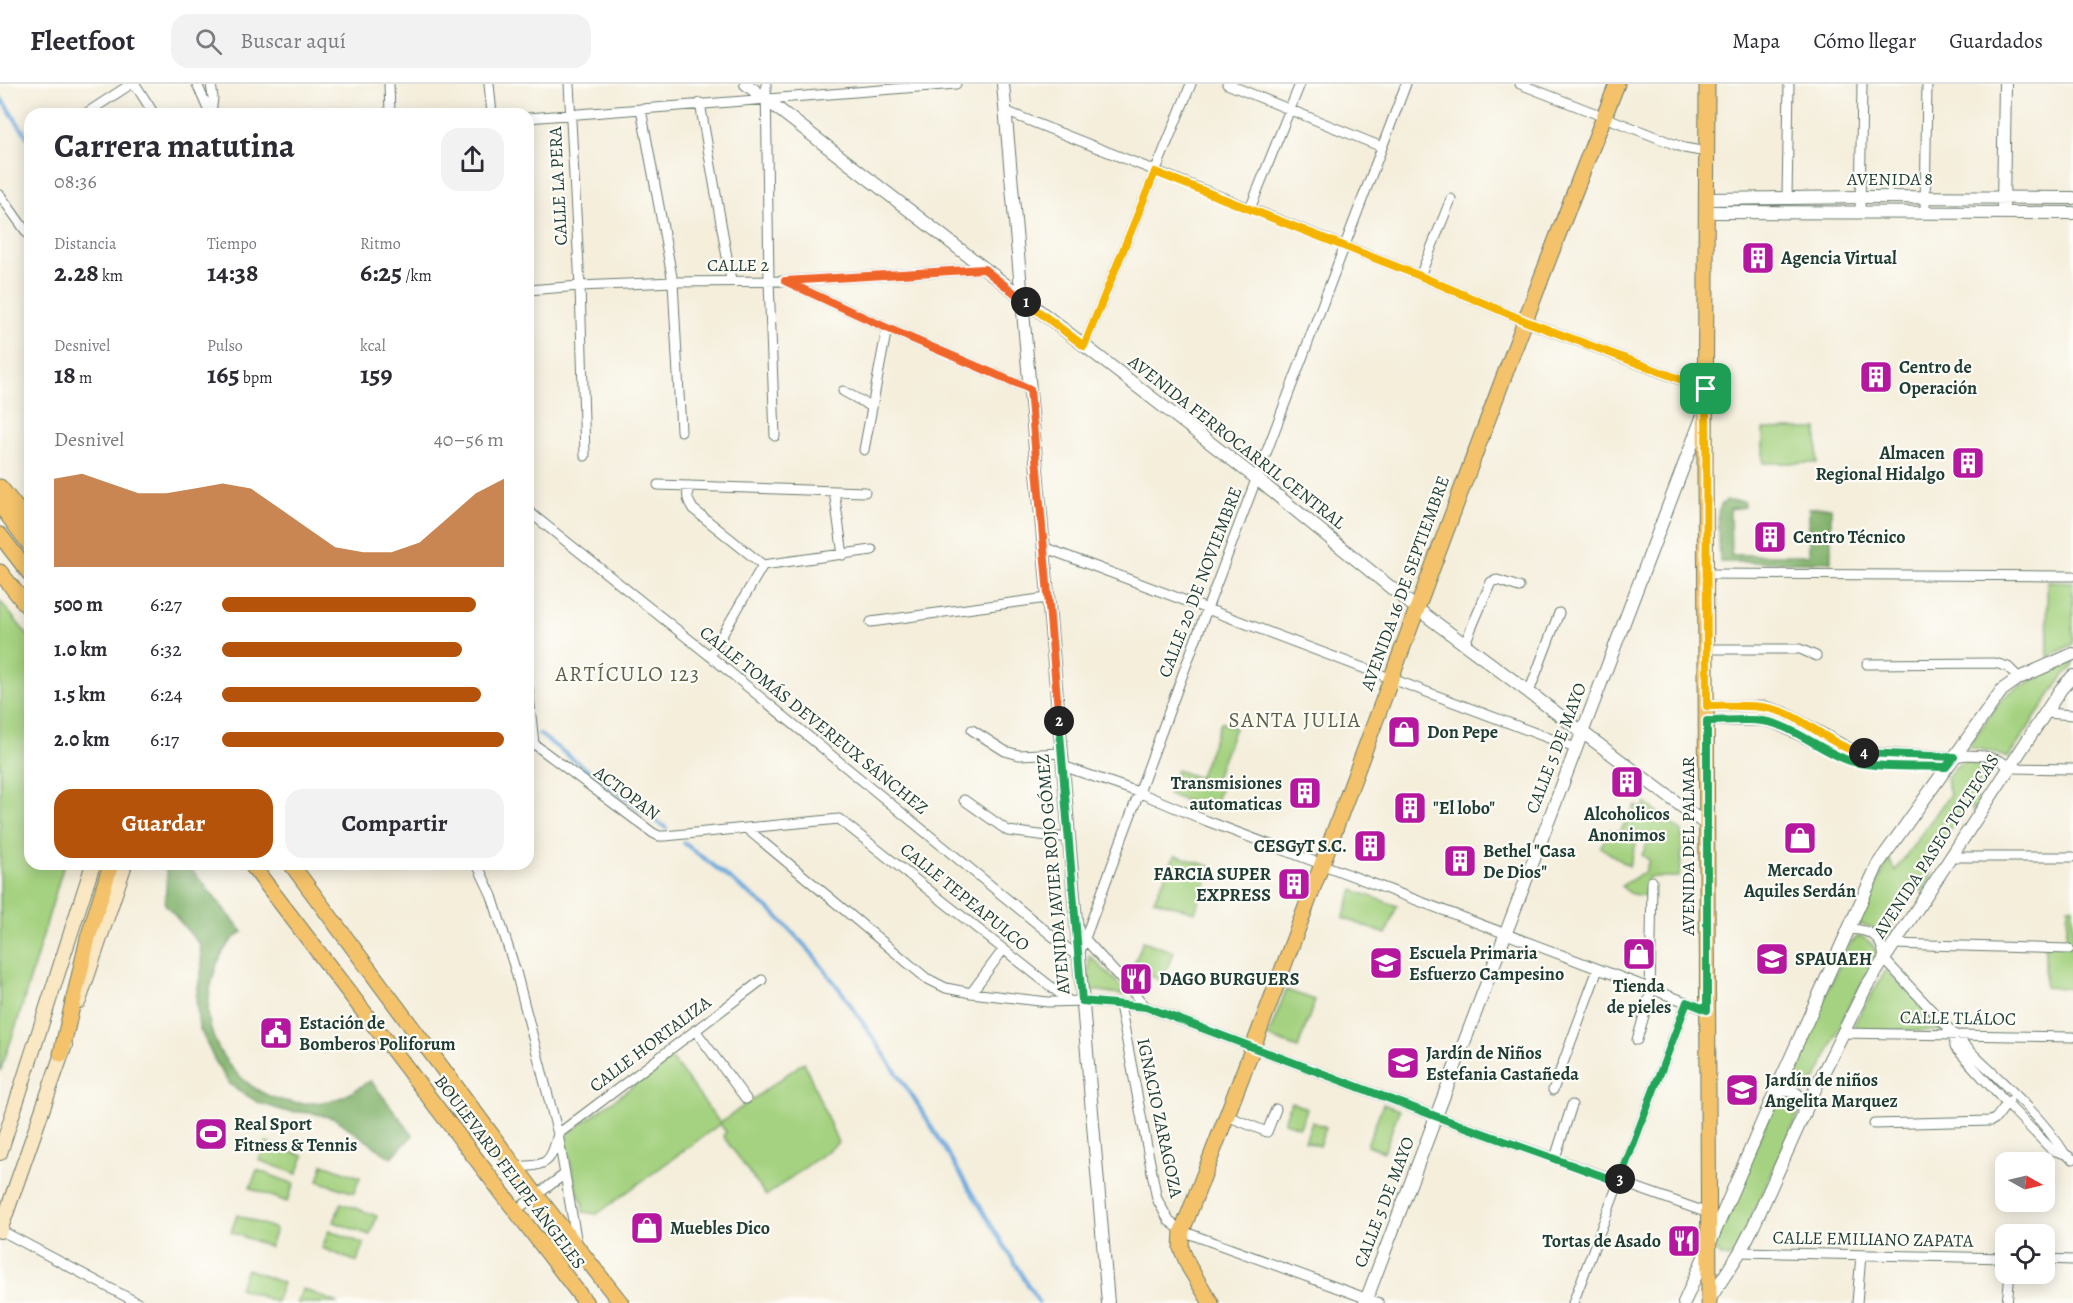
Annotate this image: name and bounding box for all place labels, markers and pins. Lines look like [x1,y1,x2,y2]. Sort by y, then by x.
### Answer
building icon: Agencia Virtual [1740,240,1776,276]
place label: Agencia Virtual [1780,246,1897,270]
pin: 1 [1011,287,1041,317]
place label: Centro de Operación [1899,355,1977,400]
building icon: Centro de Operación [1858,359,1894,395]
pin [1680,363,1731,414]
place label: Almacen Regional Hidalgo [1815,441,1945,486]
building icon: Almacen Regional Hidalgo [1950,445,1986,481]
building icon: Centro Técnico [1752,519,1788,555]
place label: Centro Técnico [1793,525,1905,549]
pin: 2 [1044,706,1074,736]
shop icon: Don Pepe [1386,714,1422,750]
place label: Don Pepe [1427,720,1498,744]
pin: 4 [1849,738,1879,768]
building icon: Alcoholicos Anonimos [1609,764,1645,800]
place label: Transmisiones automaticas [1171,771,1282,816]
building icon: Transmisiones automaticas [1287,775,1323,811]
building icon: "El lobo" [1392,790,1428,826]
place label: "El lobo" [1433,796,1495,820]
place label: Alcoholicos Anonimos [1583,802,1670,847]
shop icon: Mercado Aquiles Serdán [1782,820,1818,856]
building icon: CESGyT S.C. [1352,828,1388,864]
place label: CESGyT S.C. [1254,834,1347,858]
place label: Bethel "Casa De Dios" [1483,839,1576,884]
building icon: Bethel "Casa De Dios" [1442,843,1478,879]
place label: Mercado Aquiles Serdán [1743,858,1856,903]
place label: FARCIA SUPER EXPRESS [1154,862,1271,907]
building icon: FARCIA SUPER EXPRESS [1276,866,1312,902]
shop icon: Tienda de pieles [1621,936,1657,972]
place label: Escuela Primaria Esfuerzo Campesino [1409,941,1564,986]
school or university icon: SPAUAEH [1754,941,1790,977]
school or university icon: Escuela Primaria Esfuerzo Campesino [1368,945,1404,981]
place label: SPAUAEH [1795,947,1872,971]
restaurant icon: DAGO BURGUERS [1118,961,1154,997]
place label: DAGO BURGUERS [1159,967,1299,991]
place label: Tienda de pieles [1607,974,1671,1019]
place label: Estación de Bomberos Poliforum [299,1011,456,1056]
public building icon: Estación de Bomberos Poliforum [258,1015,294,1051]
place label: Jardín de Niños Estefania Castañeda [1426,1041,1579,1086]
school or university icon: Jardín de Niños Estefania Castañeda [1385,1045,1421,1081]
place label: Jardín de niños Angelita Marquez [1764,1068,1898,1113]
school or university icon: Jardín de niños Angelita Marquez [1724,1072,1760,1108]
place label: Real Sport Fitness & Tennis [234,1112,357,1157]
sports icon: Real Sport Fitness & Tennis [193,1116,229,1152]
pin: 3 [1605,1164,1635,1194]
shop icon: Muebles Dico [629,1210,665,1246]
place label: Muebles Dico [670,1216,770,1240]
restaurant icon: Tortas de Asado [1666,1223,1702,1259]
place label: Tortas de Asado [1542,1229,1661,1253]

